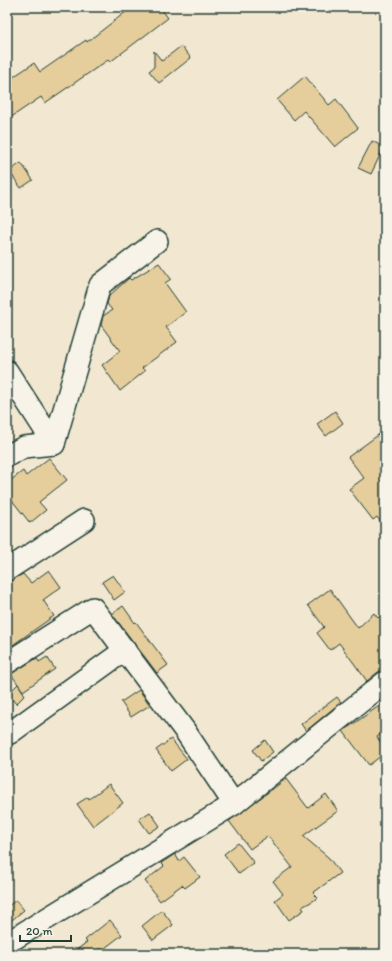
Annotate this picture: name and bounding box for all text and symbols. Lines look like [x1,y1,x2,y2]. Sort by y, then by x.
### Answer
scale bar [20,917,71,943]
text: 20 m [26,924,53,938]

